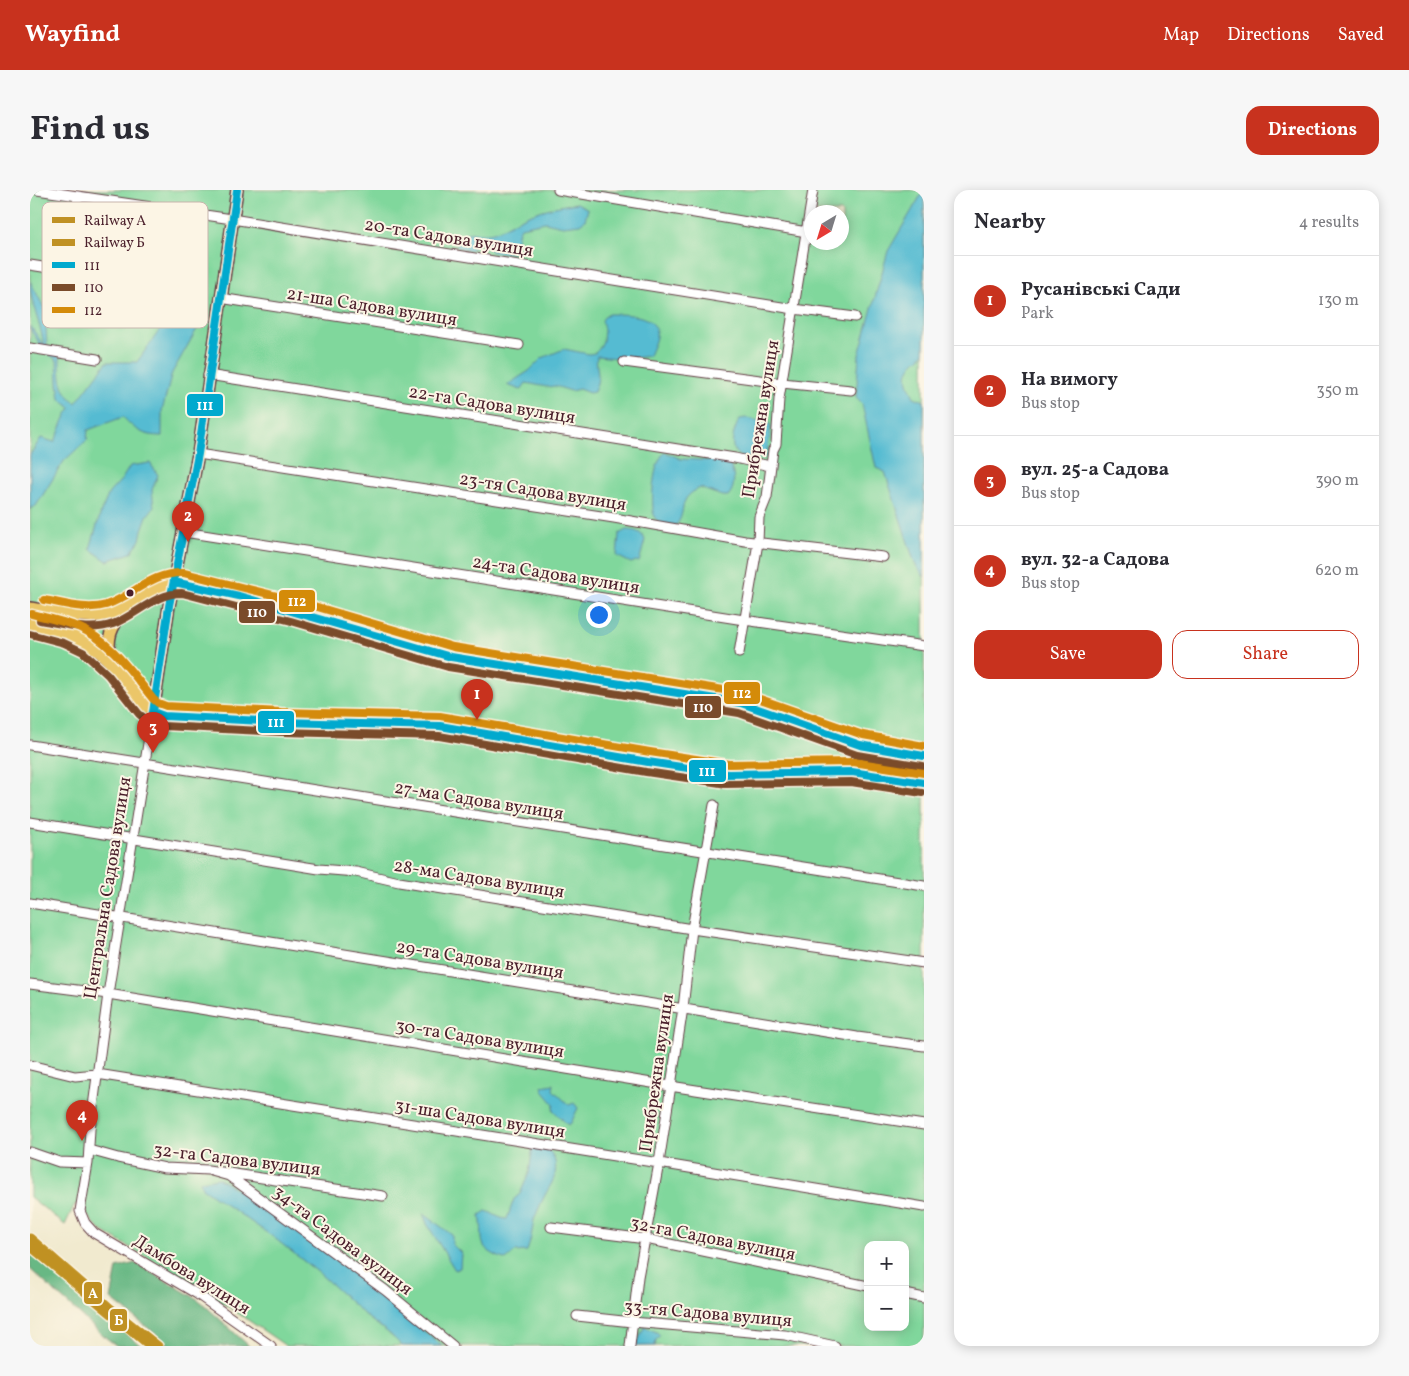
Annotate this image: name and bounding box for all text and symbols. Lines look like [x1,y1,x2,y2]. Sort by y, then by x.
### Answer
text: Wayfind [25,18,120,52]
text: Map [1163,23,1199,48]
text: Directions [1227,23,1310,48]
text: Saved [1338,23,1384,48]
text: Find us [30,106,150,154]
button: Directions [1246,106,1379,155]
legend [42,202,208,328]
north arrow [804,205,849,250]
text: Nearby [974,208,1045,237]
text: Railway A [84,212,146,231]
text: 4 results [1299,212,1359,234]
street label: 20-та Садова вулиця [363,213,535,264]
text: Railway Б [84,234,145,253]
text: 111 [84,257,100,276]
text: Русанівські Сади [1021,277,1181,303]
text: 110 [84,279,103,298]
street label: 21-ша Садова вулиця [285,282,459,333]
text: 1 [987,290,993,312]
text: 130 m [1318,290,1359,312]
text: 112 [84,302,102,321]
text: Park [1021,303,1054,325]
street label: Прибрежна вулиця [737,338,786,500]
text: На вимогу [1021,367,1118,393]
street label: 22-га Садова вулиця [407,380,577,431]
text: 2 [986,380,994,402]
text: 350 m [1316,380,1359,402]
line badge: 111 [186,393,224,417]
text: Bus stop [1021,393,1080,415]
text: 111 [197,397,213,416]
text: вул. 25-а Садова [1021,457,1169,483]
street label: 23-тя Садова вулиця [458,467,628,518]
text: 3 [986,470,994,492]
text: 390 m [1316,470,1359,492]
text: Bus stop [1021,483,1080,505]
pin: 2 [172,501,204,542]
text: вул. 32-а Садова [1021,547,1170,573]
street label: 24-та Садова вулиця [470,550,641,601]
text: 4 [985,560,995,582]
text: 620 m [1315,560,1359,582]
text: Bus stop [1021,573,1080,595]
unlabelled marker [125,588,135,598]
line badge: 112 [278,589,316,613]
text: 112 [288,593,306,612]
line badge: 110 [238,600,276,624]
your location [586,602,612,628]
text: 110 [247,604,267,623]
button: Save [974,630,1162,679]
button: Share [1172,630,1359,679]
pin: 1 [461,679,493,720]
line badge: 112 [723,681,761,705]
text: 112 [733,685,751,704]
line badge: 110 [684,695,722,719]
text: 110 [693,699,713,718]
line badge: 111 [257,710,295,734]
pin: 3 [137,712,169,753]
text: 111 [268,714,284,733]
line badge: 111 [688,759,727,783]
text: 111 [699,763,715,782]
street label: Центральна Садова вулиця [79,775,138,1001]
street label: 27-ма Садова вулиця [392,776,565,827]
street label: 28-ма Садова вулиця [392,854,566,905]
street label: 29-та Садова вулиця [394,935,565,986]
street label: Прибрежна вулиця [634,992,681,1154]
street label: 30-та Садова вулиця [394,1014,566,1065]
street label: 31-ша Садова вулиця [393,1094,567,1145]
pin: 4 [66,1100,98,1141]
street label: 32-га Садова вулиця [152,1138,322,1183]
street label: 34-та Садова вулиця [267,1180,417,1302]
street label: 32-га Садова вулиця [628,1211,798,1268]
street label: Дамбова вулиця [128,1229,255,1321]
map controls [864,1241,909,1331]
button: + [864,1241,909,1286]
line badge: A [83,1281,103,1305]
text: A [88,1285,98,1304]
button: − [864,1286,909,1331]
street label: 33-тя Садова вулиця [623,1295,793,1334]
line badge: Б [109,1308,128,1332]
text: Б [114,1312,124,1331]

